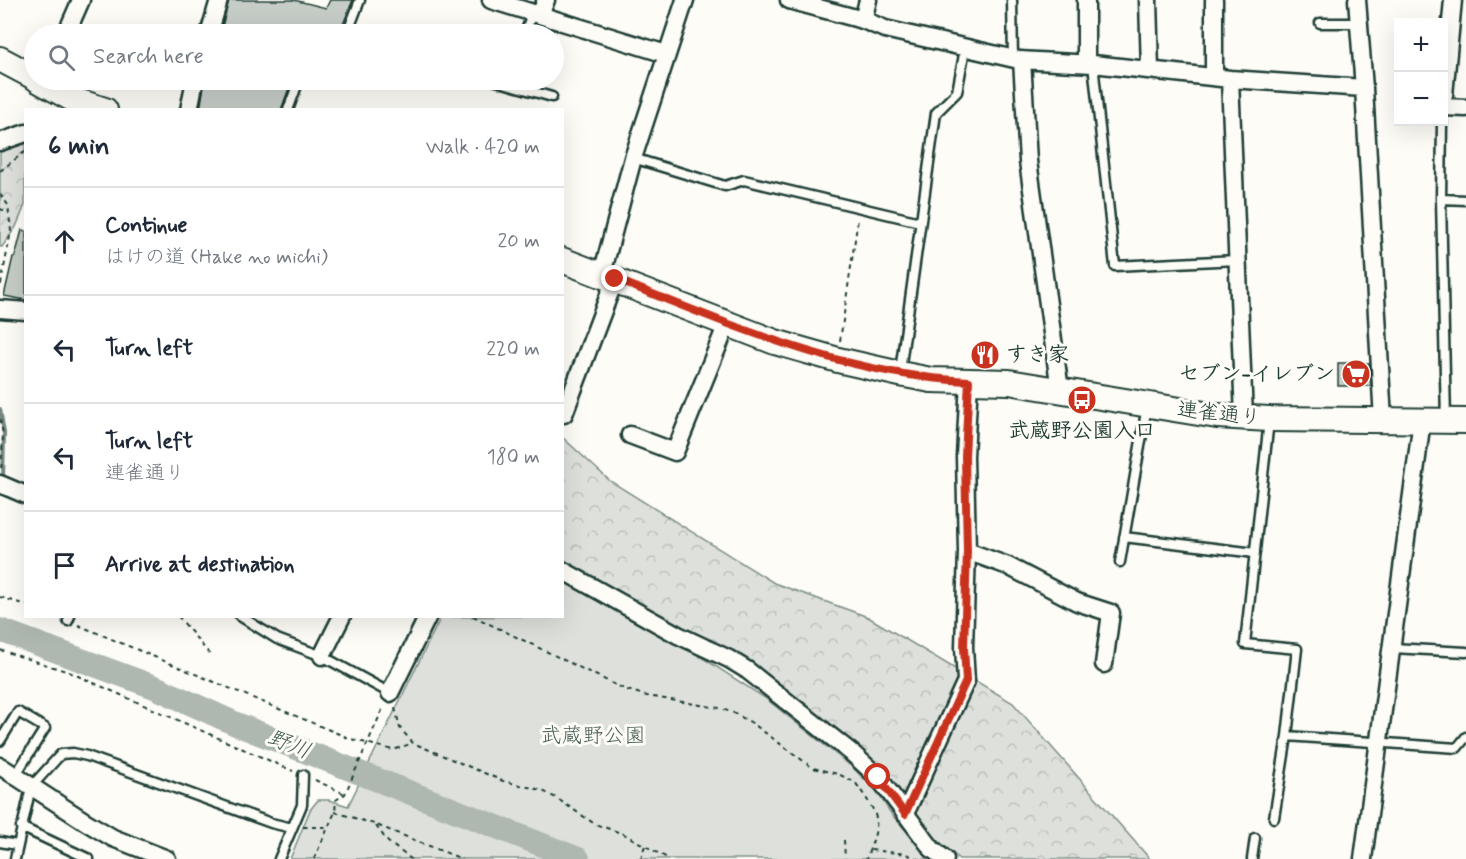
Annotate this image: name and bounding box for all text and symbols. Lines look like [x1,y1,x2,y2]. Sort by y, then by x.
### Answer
map controls [1394,18,1448,126]
button: + [1394,18,1448,72]
search box [24,24,564,90]
icon: search [45,41,78,74]
text: Search here [93,43,204,71]
button: − [1394,72,1448,126]
text: 6 min [48,130,110,164]
text: Walk · 420 m [426,134,540,161]
text: Continue [105,212,187,240]
icon: ahead [48,225,81,258]
text: 20 m [497,228,540,255]
text: はけの道 (Hake no michi) [105,244,328,271]
route end [601,265,627,291]
icon: left [48,333,81,366]
text: Turn left [105,335,193,363]
text: 220 m [486,336,540,363]
restaurant icon: すき家 [969,339,1001,371]
place label: すき家 [1006,341,1069,369]
supermarket icon: セブン-イレブン [1340,358,1372,390]
place label: セブン-イレブン [1179,360,1335,388]
bus stop icon: 武蔵野公園入口 [1066,384,1098,416]
street label: 連雀通り [1176,396,1262,432]
place label: 武蔵野公園入口 [1009,417,1156,445]
text: Turn left [105,428,193,456]
icon: left [48,441,81,474]
text: 180 m [487,444,540,471]
text: 連雀通り [105,460,185,487]
icon: arrive [48,549,81,582]
text: Arrive at destination [105,551,295,579]
park label: 武蔵野公園 [541,722,646,750]
water label: 野川 [263,724,315,766]
route start [864,763,890,789]

